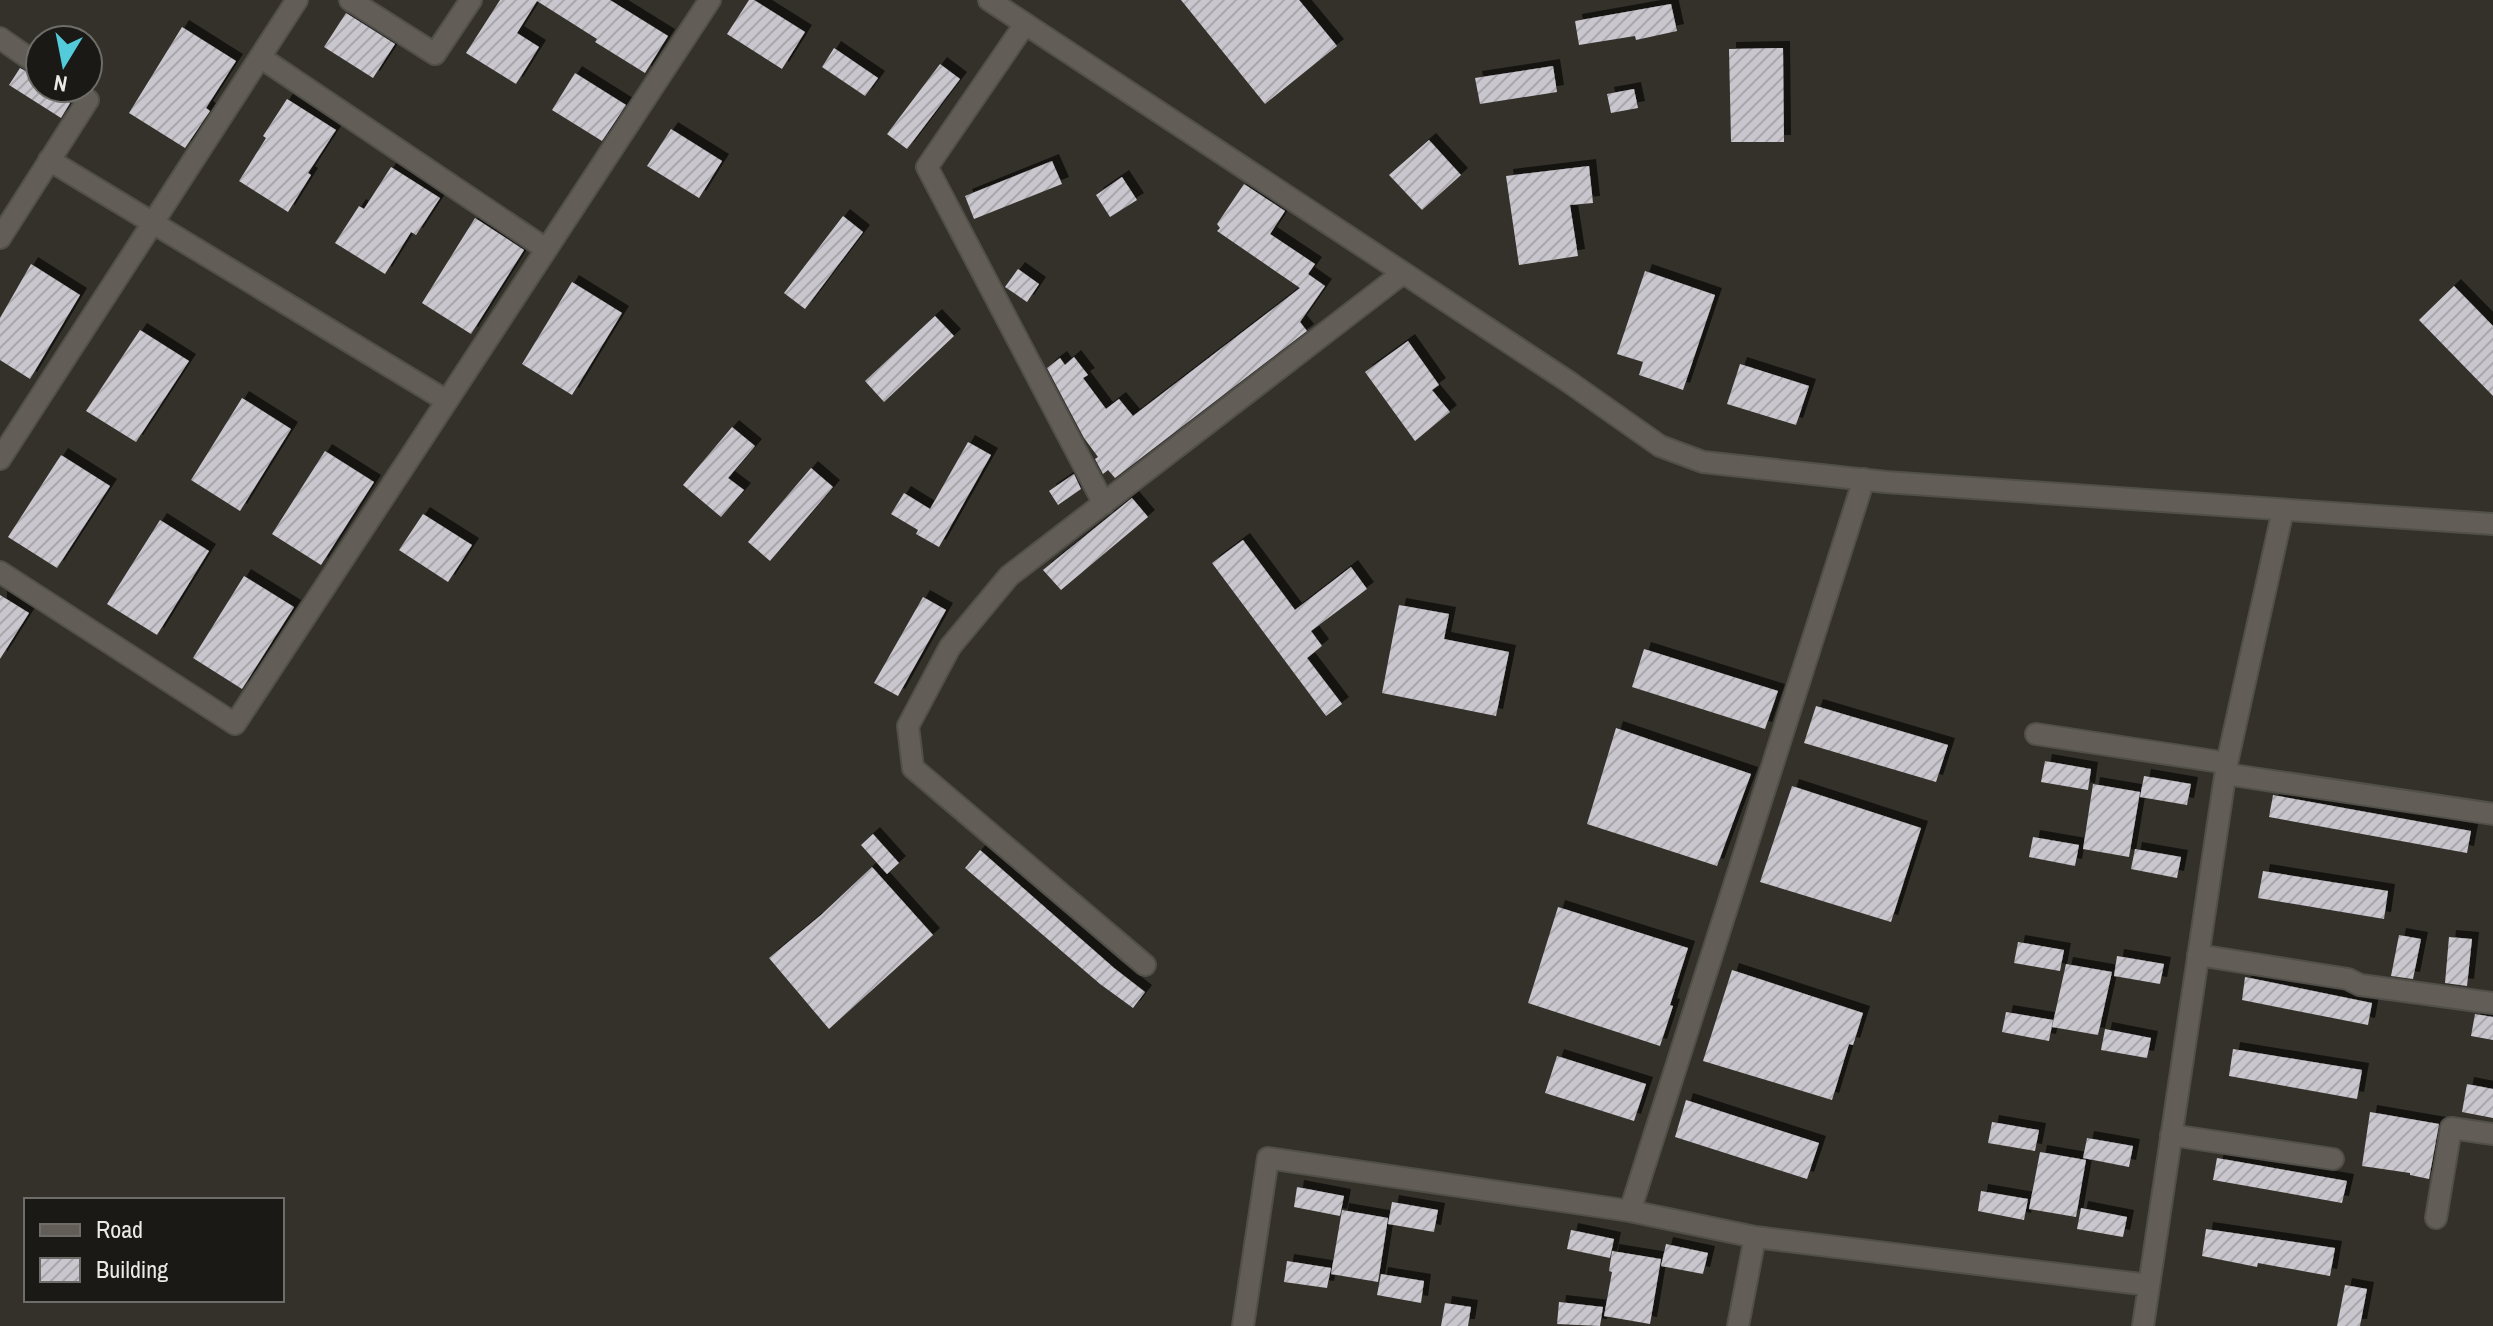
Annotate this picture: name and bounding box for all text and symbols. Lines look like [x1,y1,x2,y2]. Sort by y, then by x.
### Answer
north arrow [24,24,104,104]
text: N [52,68,70,100]
legend [24,1198,284,1302]
text: Road [96,1213,143,1245]
text: Building [96,1253,168,1285]

